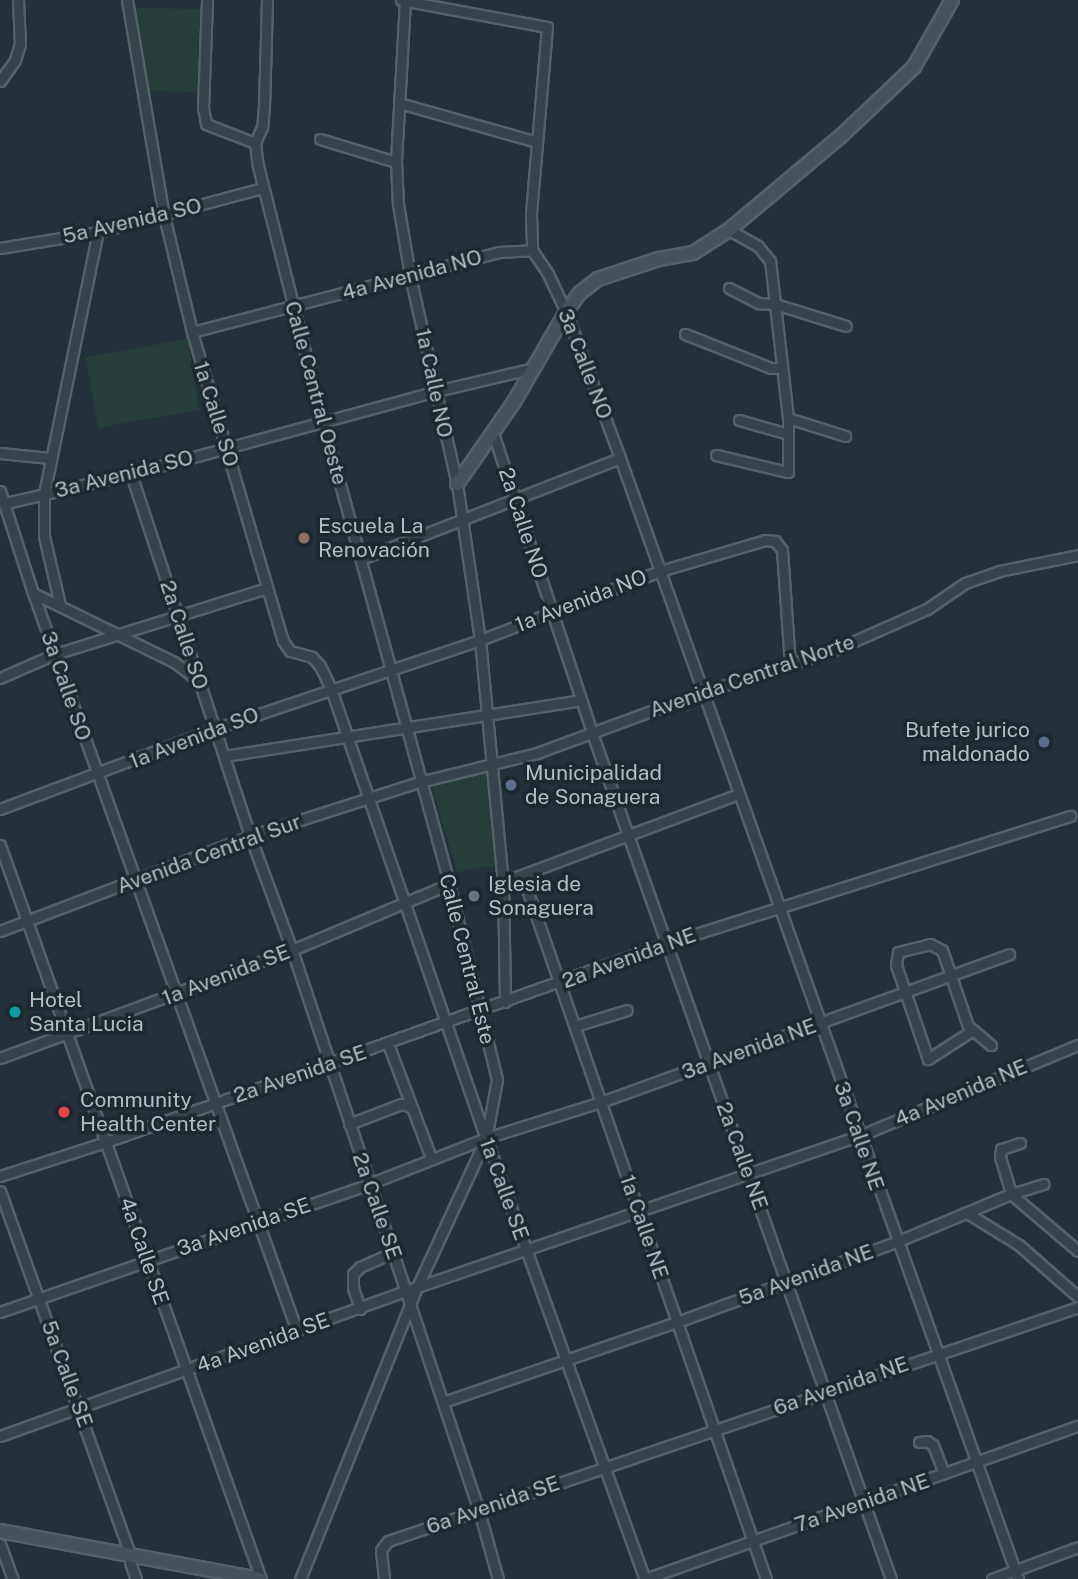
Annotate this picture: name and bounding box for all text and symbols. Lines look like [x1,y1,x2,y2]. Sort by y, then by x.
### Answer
street label: 5a Avenida SO [60,193,204,249]
street label: 4a Avenida NO [339,244,485,306]
street label: Calle Central Oeste [279,298,353,488]
street label: 3a Calle NO [552,305,618,423]
street label: 1a Calle NO [410,326,458,440]
street label: 1a Calle SO [188,358,244,470]
street label: 3a Avenida SO [52,445,196,503]
street label: 2a Calle NO [493,464,553,582]
place label: Escuela La Renovación [318,513,430,563]
marker: Escuela La Renovación [296,530,312,546]
street label: 1a Avenida NO [512,564,650,638]
street label: 2a Calle SO [155,577,213,693]
street label: 3a Calle SO [36,628,96,744]
street label: Avenida Central Norte [646,629,858,723]
street label: 1a Avenida SO [126,702,262,774]
place label: Bufete jurico maldonado [905,717,1030,767]
marker: Bufete jurico maldonado [1036,734,1052,750]
place label: Municipalidad de Sonaguera [525,760,662,810]
marker: Municipalidad de Sonaguera [503,777,519,793]
street label: Avenida Central Sur [113,809,305,899]
street label: Calle Central Este [434,871,500,1047]
place label: Iglesia de Sonaguera [488,871,594,921]
marker: Iglesia de Sonaguera [466,888,482,904]
street label: 2a Avenida NE [559,922,699,994]
street label: 1a Avenida SE [159,939,293,1011]
place label: Hotel Santa Lucia [29,987,144,1037]
marker: Hotel Santa Lucia [7,1004,23,1020]
street label: 3a Avenida NE [678,1013,820,1085]
street label: 2a Avenida SE [230,1040,370,1108]
street label: 4a Avenida NE [891,1054,1031,1132]
street label: 3a Calle NE [829,1078,889,1194]
place label: Community Health Center [80,1087,216,1137]
street label: 2a Calle NE [711,1099,773,1213]
marker: Community Health Center [54,1102,74,1122]
street label: 1a Calle SE [474,1134,534,1244]
street label: 2a Calle SE [347,1149,407,1263]
street label: 1a Calle NE [614,1171,674,1283]
street label: 3a Avenida SE [174,1192,314,1262]
street label: 4a Calle SE [114,1194,174,1308]
street label: 5a Avenida NE [735,1239,877,1311]
street label: 4a Avenida SE [193,1307,333,1379]
street label: 5a Calle SE [36,1317,98,1431]
street label: 6a Avenida NE [770,1351,912,1421]
street label: 7a Avenida NE [791,1468,933,1538]
street label: 6a Avenida SE [423,1470,563,1540]

